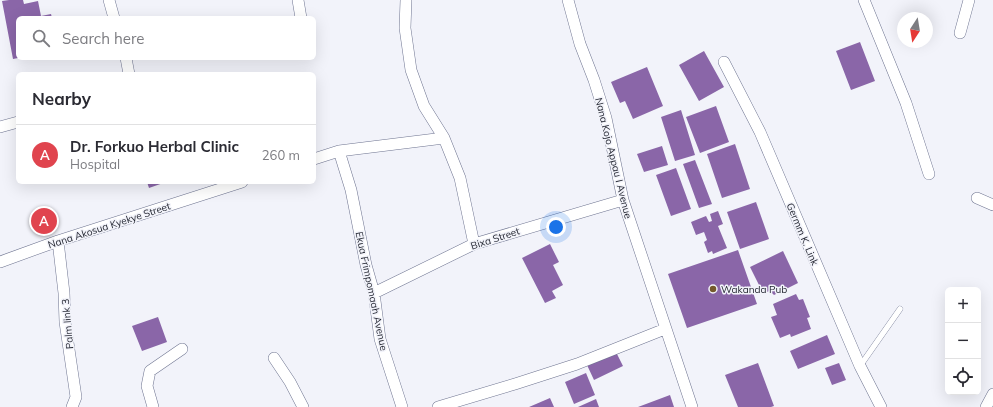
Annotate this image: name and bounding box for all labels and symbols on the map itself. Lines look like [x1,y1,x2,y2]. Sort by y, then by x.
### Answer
north arrow [897,12,933,48]
street label: Nana Kojo Appau I Avenue [592,96,635,220]
street label: Nana Akosua Kyekye Street [46,199,173,251]
street label: Germm K. Link [784,201,822,268]
pin: A [31,206,57,236]
your location [546,217,566,237]
street label: Bixa Street [469,224,522,253]
street label: Ekua Frimpomaah Avenue [353,230,391,352]
place label: Wakanda Pub [721,283,787,296]
marker: Wakanda Pub [708,284,718,294]
street label: Palm link 3 [59,298,76,350]

